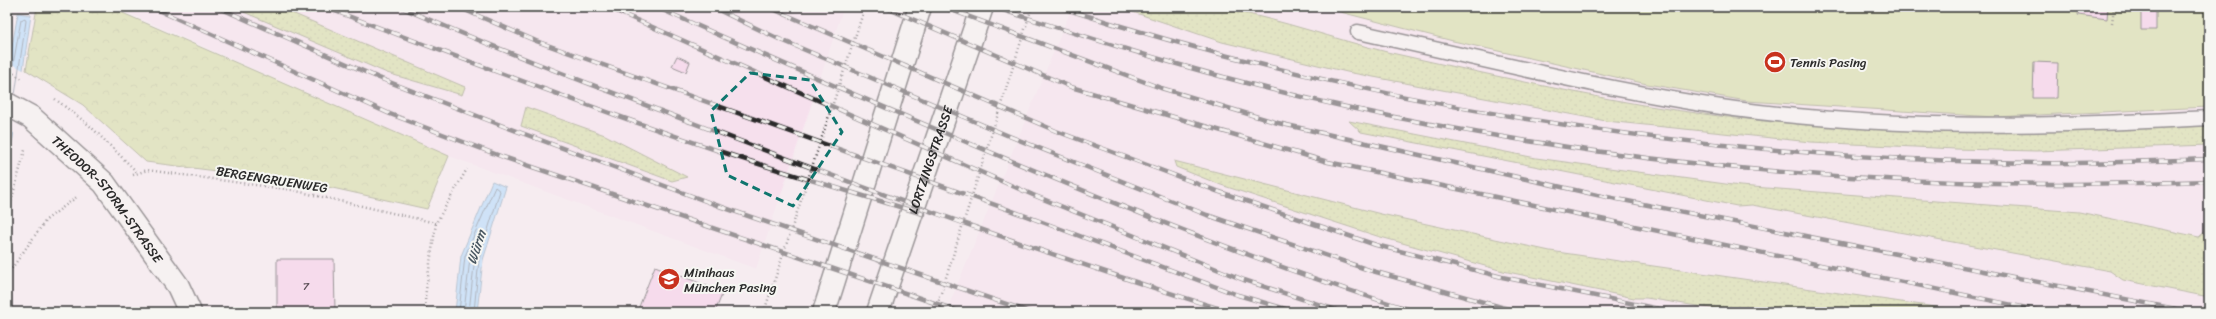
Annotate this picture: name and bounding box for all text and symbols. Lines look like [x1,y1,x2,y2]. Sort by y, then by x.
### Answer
sports icon: Tennis Pasing [1762,49,1788,75]
place label: Tennis Pasing [1790,51,1867,74]
street label: LORTZINGSTRASSE [901,102,960,217]
street label: THEODOR-STORM-STRASSE [46,130,169,269]
street label: BERGENGRUENWEG [214,159,329,200]
water label: Würm [459,226,494,268]
place label: Minihaus München Pasing [684,261,777,299]
school or university icon: Minihaus München Pasing [656,266,682,292]
house number: 7 [303,277,310,296]

